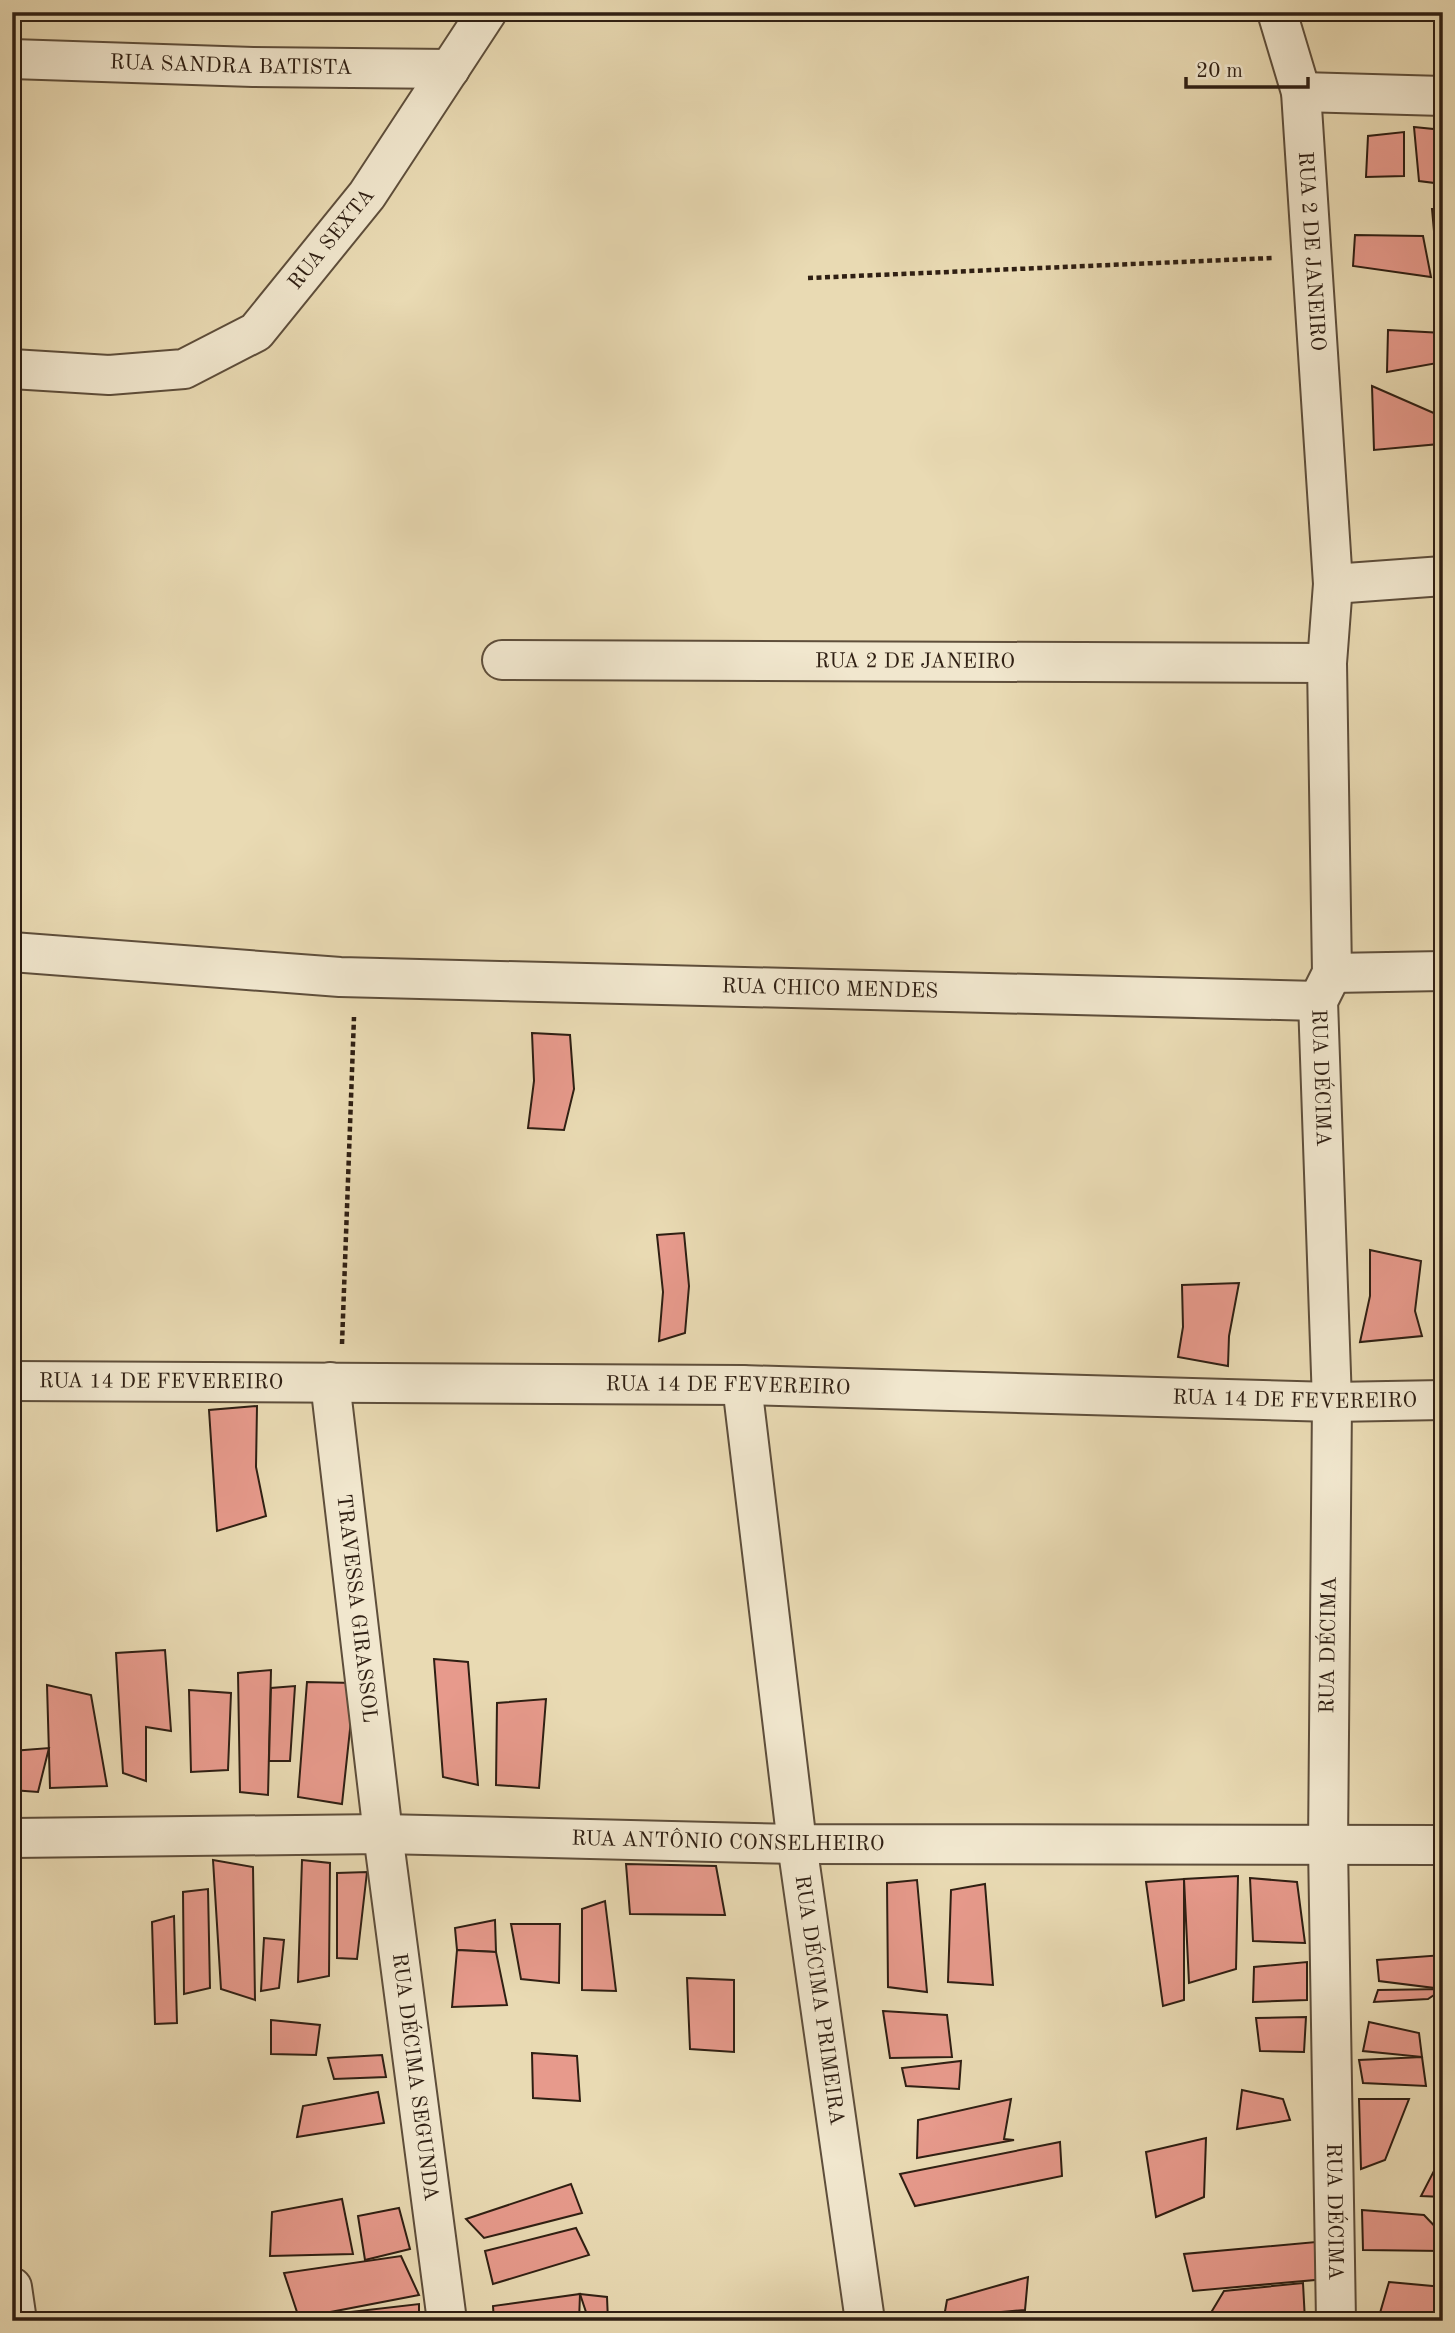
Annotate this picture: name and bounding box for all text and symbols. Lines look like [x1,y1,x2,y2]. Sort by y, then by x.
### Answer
scale bar [1186,46,1308,90]
street label: RUA SANDRA BATISTA [109,52,352,79]
text: 20 m [1196,61,1243,82]
street label: RUA 2 DE JANEIRO [1294,151,1328,352]
street label: RUA SEXTA [284,185,378,294]
street label: RUA 2 DE JANEIRO [815,651,1015,672]
street label: RUA CHICO MENDES [721,976,938,1002]
street label: RUA DÉCIMA [1308,1009,1336,1147]
street label: RUA 14 DE FEVEREIRO [39,1371,283,1393]
street label: RUA 14 DE FEVEREIRO [606,1374,851,1399]
street label: RUA 14 DE FEVEREIRO [1172,1387,1417,1413]
street label: TRAVESSA GIRASSOL [333,1493,380,1724]
street label: RUA DÉCIMA [1313,1576,1341,1714]
street label: RUA ANTÔNIO CONSELHEIRO [571,1826,884,1855]
street label: RUA DÉCIMA PRIMEIRA [791,1874,847,2127]
street label: RUA DÉCIMA SEGUNDA [388,1952,442,2202]
street label: RUA DÉCIMA [1323,2143,1349,2280]

